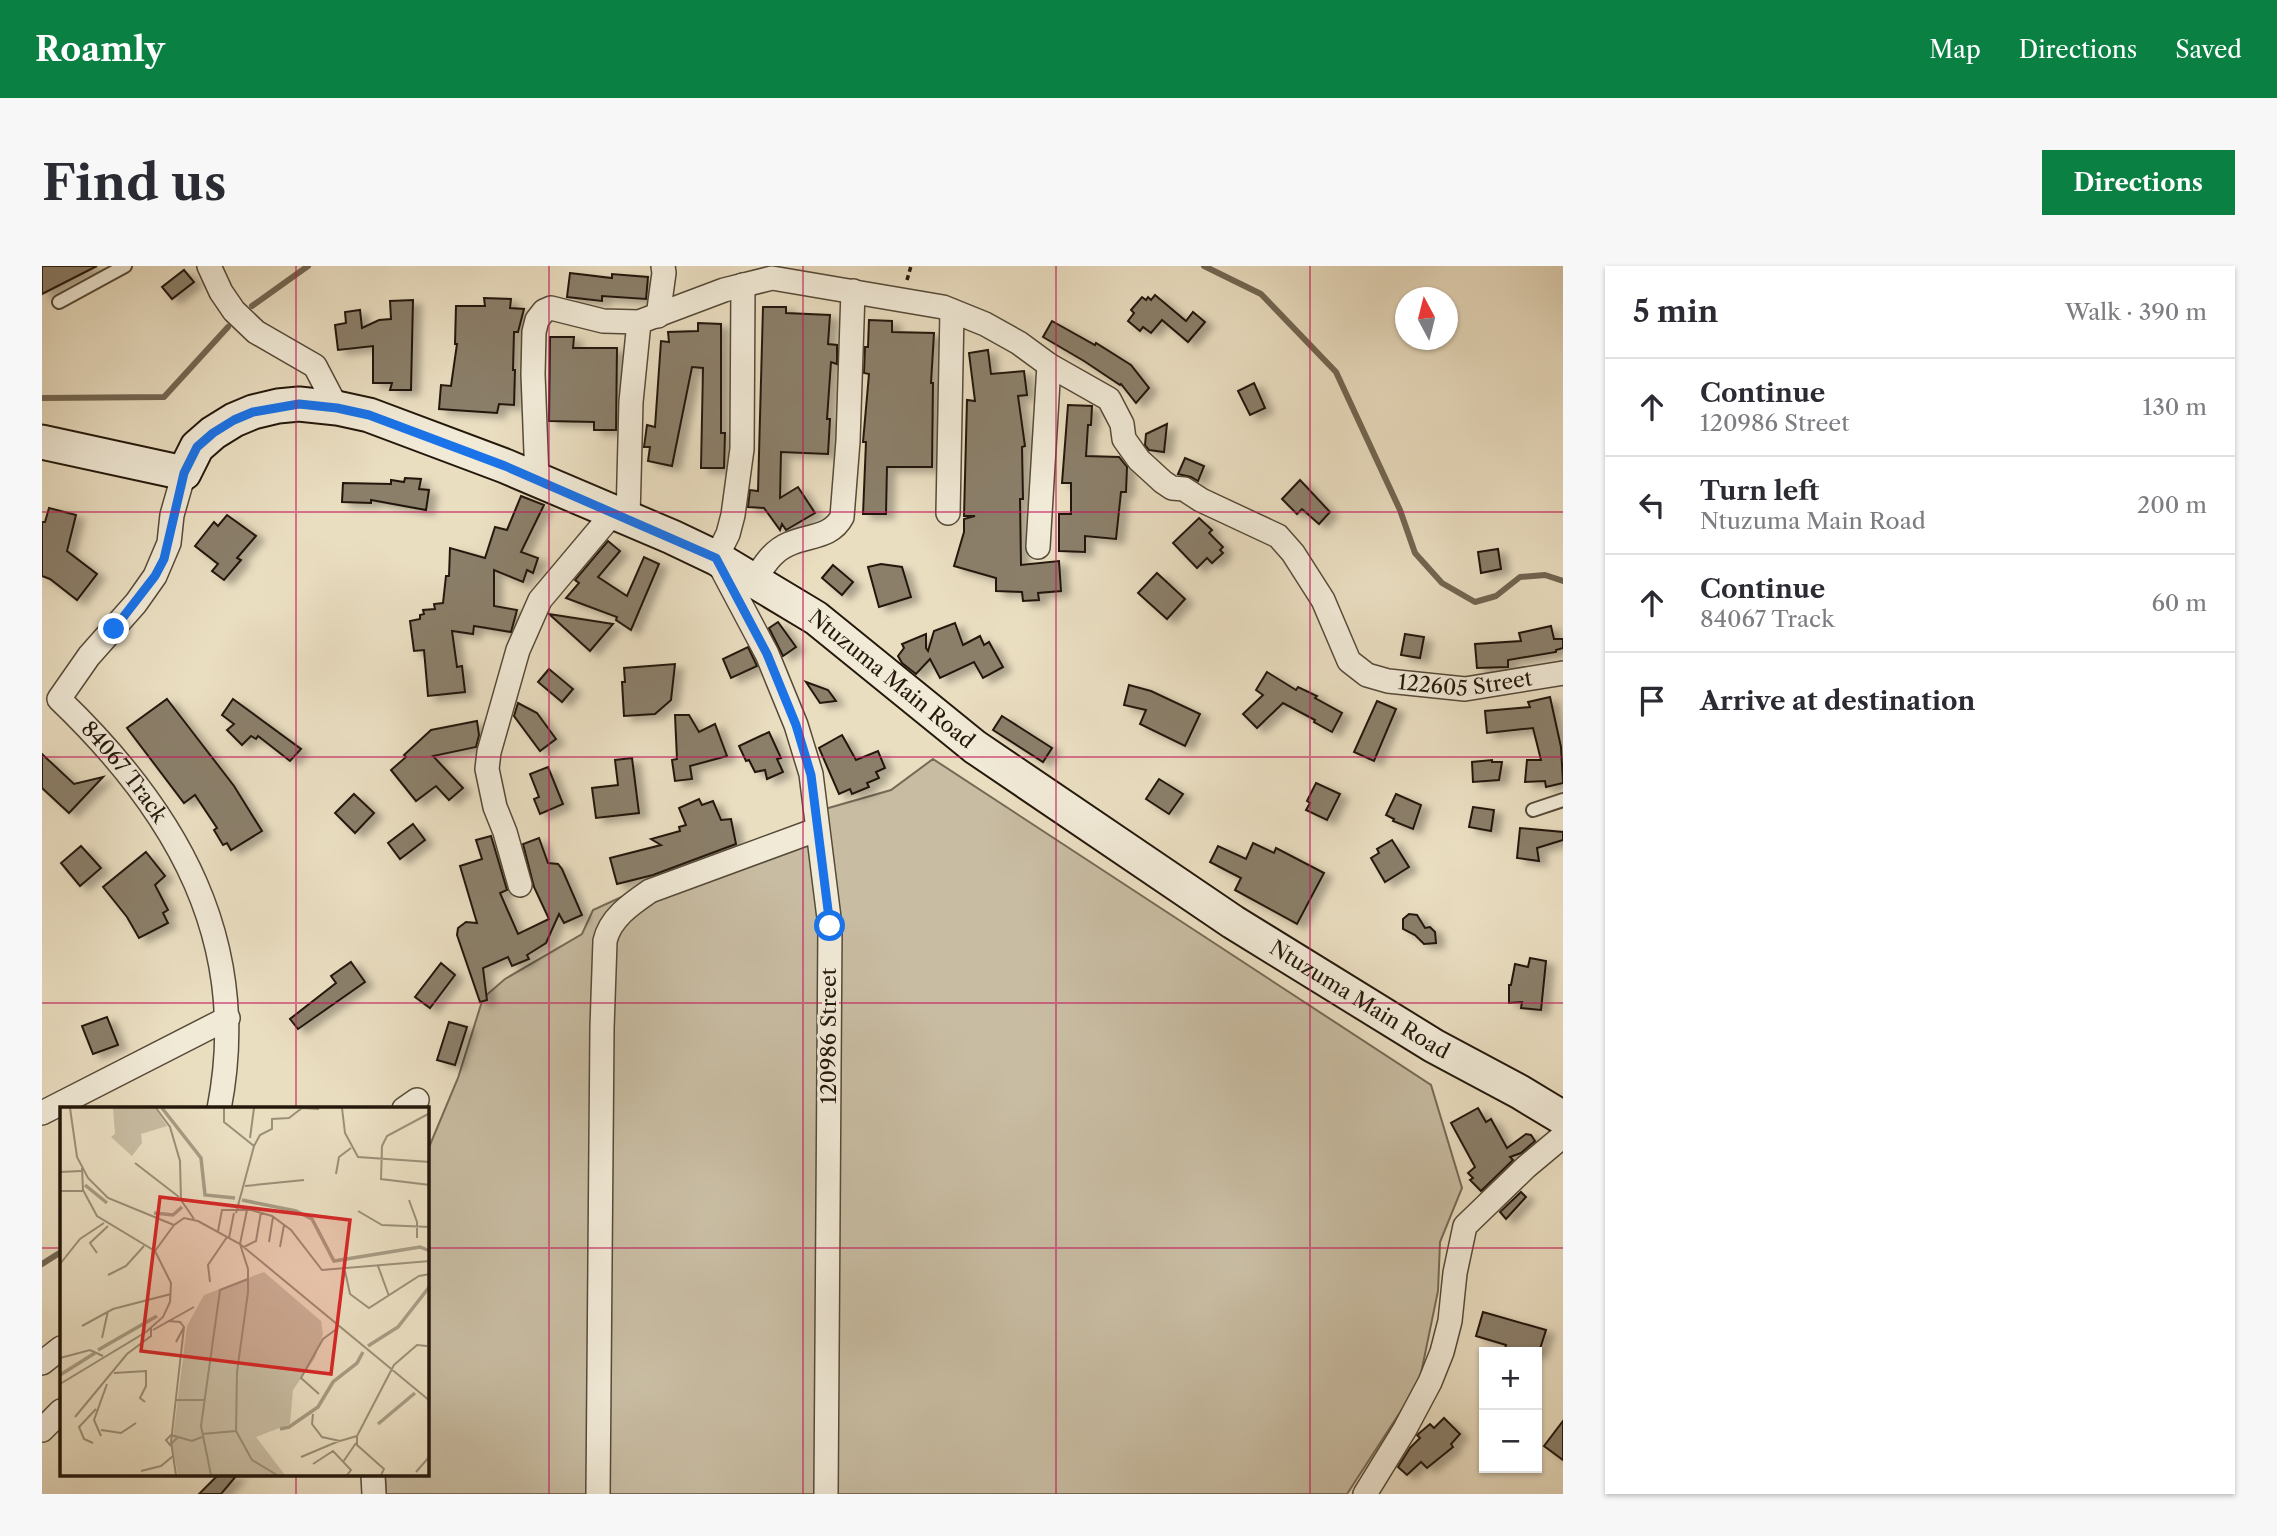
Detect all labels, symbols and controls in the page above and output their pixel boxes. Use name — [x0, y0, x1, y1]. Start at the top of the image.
text: Roamly — [35, 29, 165, 70]
text: Map — [1929, 35, 1981, 64]
text: Directions — [2019, 35, 2137, 64]
text: Saved — [2175, 35, 2242, 64]
button: Directions — [2042, 150, 2235, 215]
text: Find us — [42, 152, 226, 213]
north arrow — [1395, 287, 1458, 350]
text: 5 min — [1633, 293, 1718, 330]
text: Walk · 390 m — [2065, 298, 2207, 326]
text: Continue — [1700, 377, 1825, 409]
icon: ahead — [1633, 388, 1671, 426]
text: 130 m — [2143, 393, 2207, 421]
text: 120986 Street — [1700, 409, 1849, 437]
text: Turn left — [1700, 475, 1819, 507]
icon: left — [1633, 486, 1671, 524]
text: 200 m — [2137, 491, 2207, 519]
text: Ntuzuma Main Road — [1700, 507, 1926, 535]
text: Continue — [1700, 573, 1825, 605]
icon: ahead — [1633, 584, 1671, 622]
text: 60 m — [2151, 589, 2207, 617]
street label: Ntuzuma Main Road — [804, 604, 980, 754]
text: 84067 Track — [1700, 605, 1834, 633]
route end — [98, 613, 129, 644]
street label: 122605 Street — [1397, 665, 1534, 701]
icon: arrive — [1633, 682, 1671, 720]
text: Arrive at destination — [1700, 685, 1975, 717]
street label: 84067 Track — [76, 716, 173, 828]
route start — [814, 910, 845, 941]
street label: Ntuzuma Main Road — [1265, 935, 1454, 1064]
street label: 120986 Street — [816, 967, 841, 1104]
inset map — [60, 1107, 429, 1476]
map controls — [1479, 1347, 1542, 1473]
button: + — [1479, 1347, 1542, 1410]
button: − — [1479, 1410, 1542, 1473]

